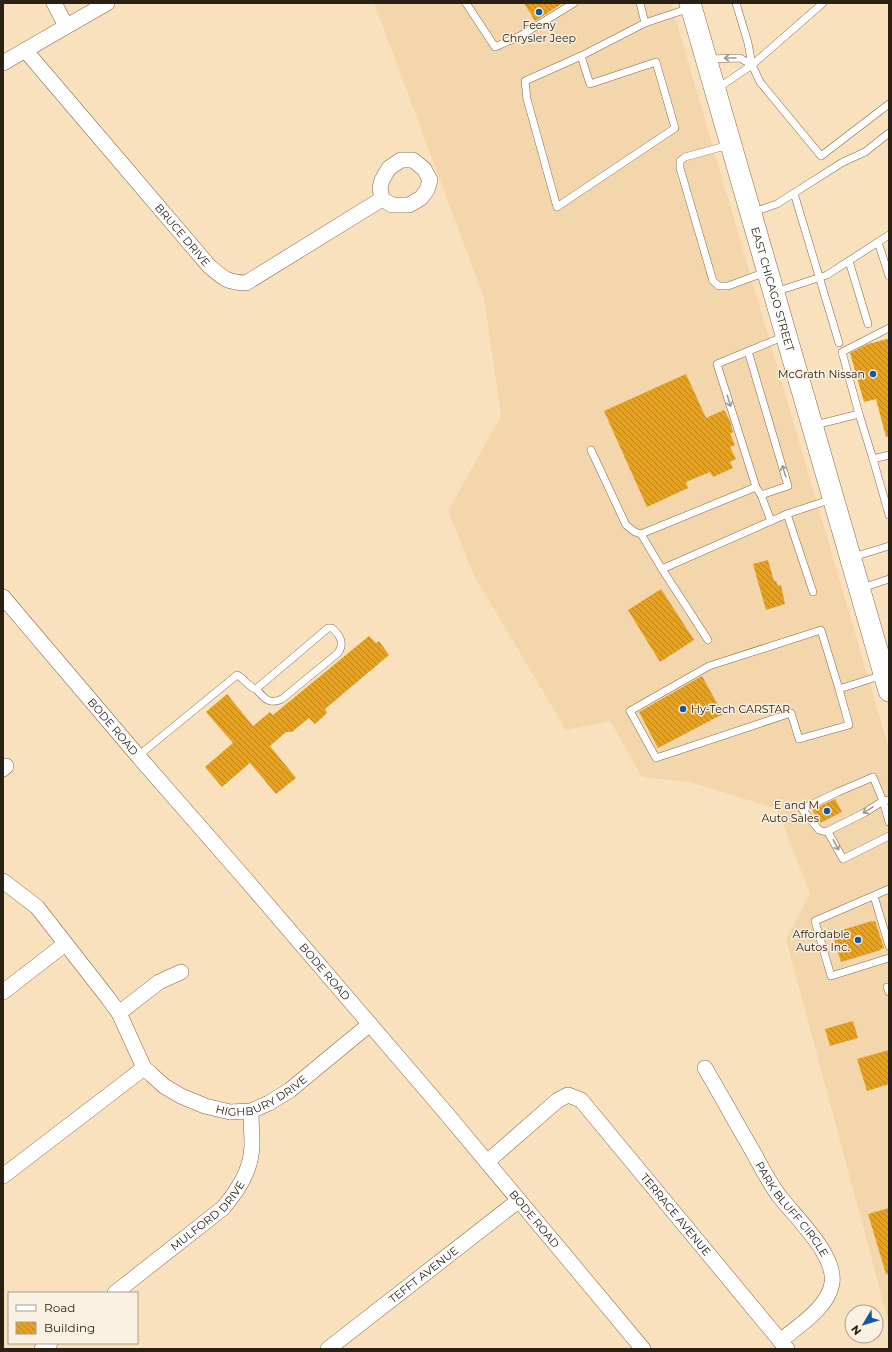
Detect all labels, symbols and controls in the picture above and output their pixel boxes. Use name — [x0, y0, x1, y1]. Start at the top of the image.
marker: Feeny Chrysler Jeep — [534, 7, 544, 17]
place label: Feeny Chrysler Jeep — [502, 18, 576, 45]
one-way arrow — [724, 54, 737, 62]
street label: BRUCE DRIVE — [152, 201, 213, 269]
street label: EAST CHICAGO STREET — [748, 225, 798, 354]
place label: McGrath Nissan — [778, 367, 865, 381]
marker: McGrath Nissan — [868, 369, 878, 379]
one-way arrow — [725, 395, 733, 407]
one-way arrow — [780, 465, 787, 478]
street label: BODE ROAD — [85, 695, 141, 758]
place label: Hy-Tech CARSTAR — [691, 702, 790, 716]
marker: Hy-Tech CARSTAR — [678, 704, 688, 714]
place label: E and M Auto Sales — [762, 798, 820, 825]
marker: E and M Auto Sales — [822, 806, 832, 816]
one-way arrow — [862, 807, 874, 815]
one-way arrow — [832, 839, 840, 851]
place label: Affordable Autos Inc. — [793, 927, 850, 954]
marker: Affordable Autos Inc. — [853, 935, 863, 945]
street label: BODE ROAD — [296, 940, 353, 1003]
street label: HIGHBURY DRIVE — [214, 1072, 310, 1119]
street label: PARK BLUFF CIRCLE — [753, 1159, 832, 1259]
street label: TERRACE AVENUE — [638, 1170, 714, 1259]
street label: MULFORD DRIVE — [168, 1178, 248, 1254]
street label: BODE ROAD — [506, 1187, 562, 1251]
street label: TEFFT AVENUE — [386, 1243, 461, 1306]
legend — [8, 1292, 138, 1344]
text: Road — [44, 1300, 75, 1315]
north arrow — [844, 1304, 884, 1344]
text: Building — [44, 1320, 95, 1335]
text: N — [848, 1322, 864, 1338]

